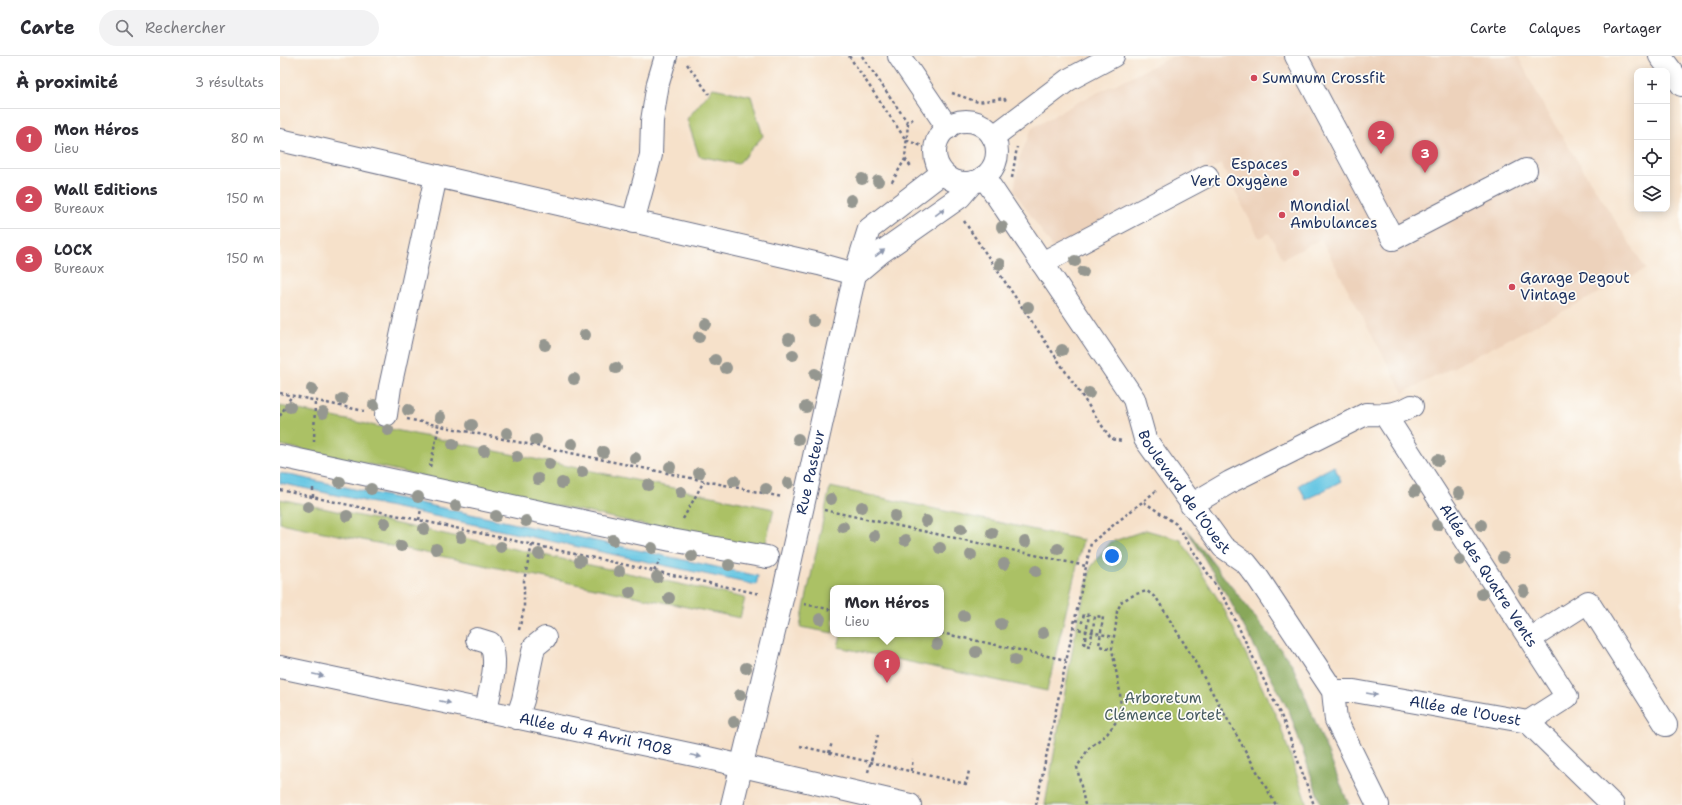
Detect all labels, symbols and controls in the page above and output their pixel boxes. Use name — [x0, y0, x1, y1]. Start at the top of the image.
search box — [99, 10, 379, 46]
text: Carte — [20, 15, 75, 40]
icon: search — [113, 17, 135, 39]
text: Rechercher — [145, 18, 226, 38]
text: Carte — [1470, 19, 1507, 37]
text: Calques — [1529, 19, 1581, 37]
text: Partager — [1603, 19, 1662, 37]
place label: Summum Crossfit — [1262, 68, 1386, 88]
map controls — [1634, 68, 1670, 212]
button: + — [1634, 68, 1670, 104]
text: À proximité — [16, 71, 118, 93]
marker: Summum Crossfit — [1249, 73, 1259, 83]
text: 3 résultats — [195, 74, 264, 91]
button: − — [1634, 104, 1670, 140]
text: Mon Héros — [54, 120, 139, 140]
pin: 2 — [1368, 121, 1394, 154]
text: 1 — [26, 130, 32, 147]
text: 80 m — [230, 130, 264, 147]
text: Lieu — [54, 140, 79, 157]
pin: 3 — [1412, 140, 1438, 173]
button: locate — [1634, 140, 1670, 176]
place label: Espaces Vert Oxygène — [1190, 154, 1288, 191]
marker: Espaces Vert Oxygène — [1291, 168, 1301, 178]
button: layers — [1634, 176, 1670, 212]
text: Wall Editions — [54, 180, 158, 200]
text: 2 — [24, 190, 34, 207]
text: 150 m — [226, 190, 264, 207]
place label: Mondial Ambulances — [1290, 196, 1377, 233]
text: Bureaux — [54, 200, 104, 217]
one-way arrow — [934, 208, 945, 216]
marker: Mondial Ambulances — [1277, 210, 1287, 220]
text: LOCX — [54, 240, 92, 260]
one-way arrow — [875, 249, 886, 257]
text: 3 — [24, 250, 34, 267]
text: 150 m — [226, 250, 264, 267]
text: Bureaux — [54, 260, 104, 277]
place label: Garage Degout Vintage — [1520, 268, 1630, 305]
marker: Garage Degout Vintage — [1507, 282, 1517, 292]
street label: Rue Pasteur — [791, 428, 830, 517]
street label: Boulevard de l'Ouest — [1133, 428, 1234, 559]
street label: Allée des Quatre Vents — [1435, 500, 1542, 651]
your location — [1102, 546, 1122, 566]
popup — [830, 585, 944, 637]
text: Mon Héros — [844, 593, 930, 613]
text: Lieu — [844, 613, 869, 630]
pin: 1 — [874, 650, 900, 683]
one-way arrow — [312, 673, 324, 679]
park label: Arboretum Clémence Lortet — [1104, 688, 1222, 725]
street label: Allée de l'Ouest — [1408, 691, 1523, 731]
one-way arrow — [1366, 692, 1378, 698]
one-way arrow — [439, 700, 451, 706]
street label: Allée du 4 Avril 1908 — [517, 708, 674, 760]
one-way arrow — [690, 753, 702, 759]

